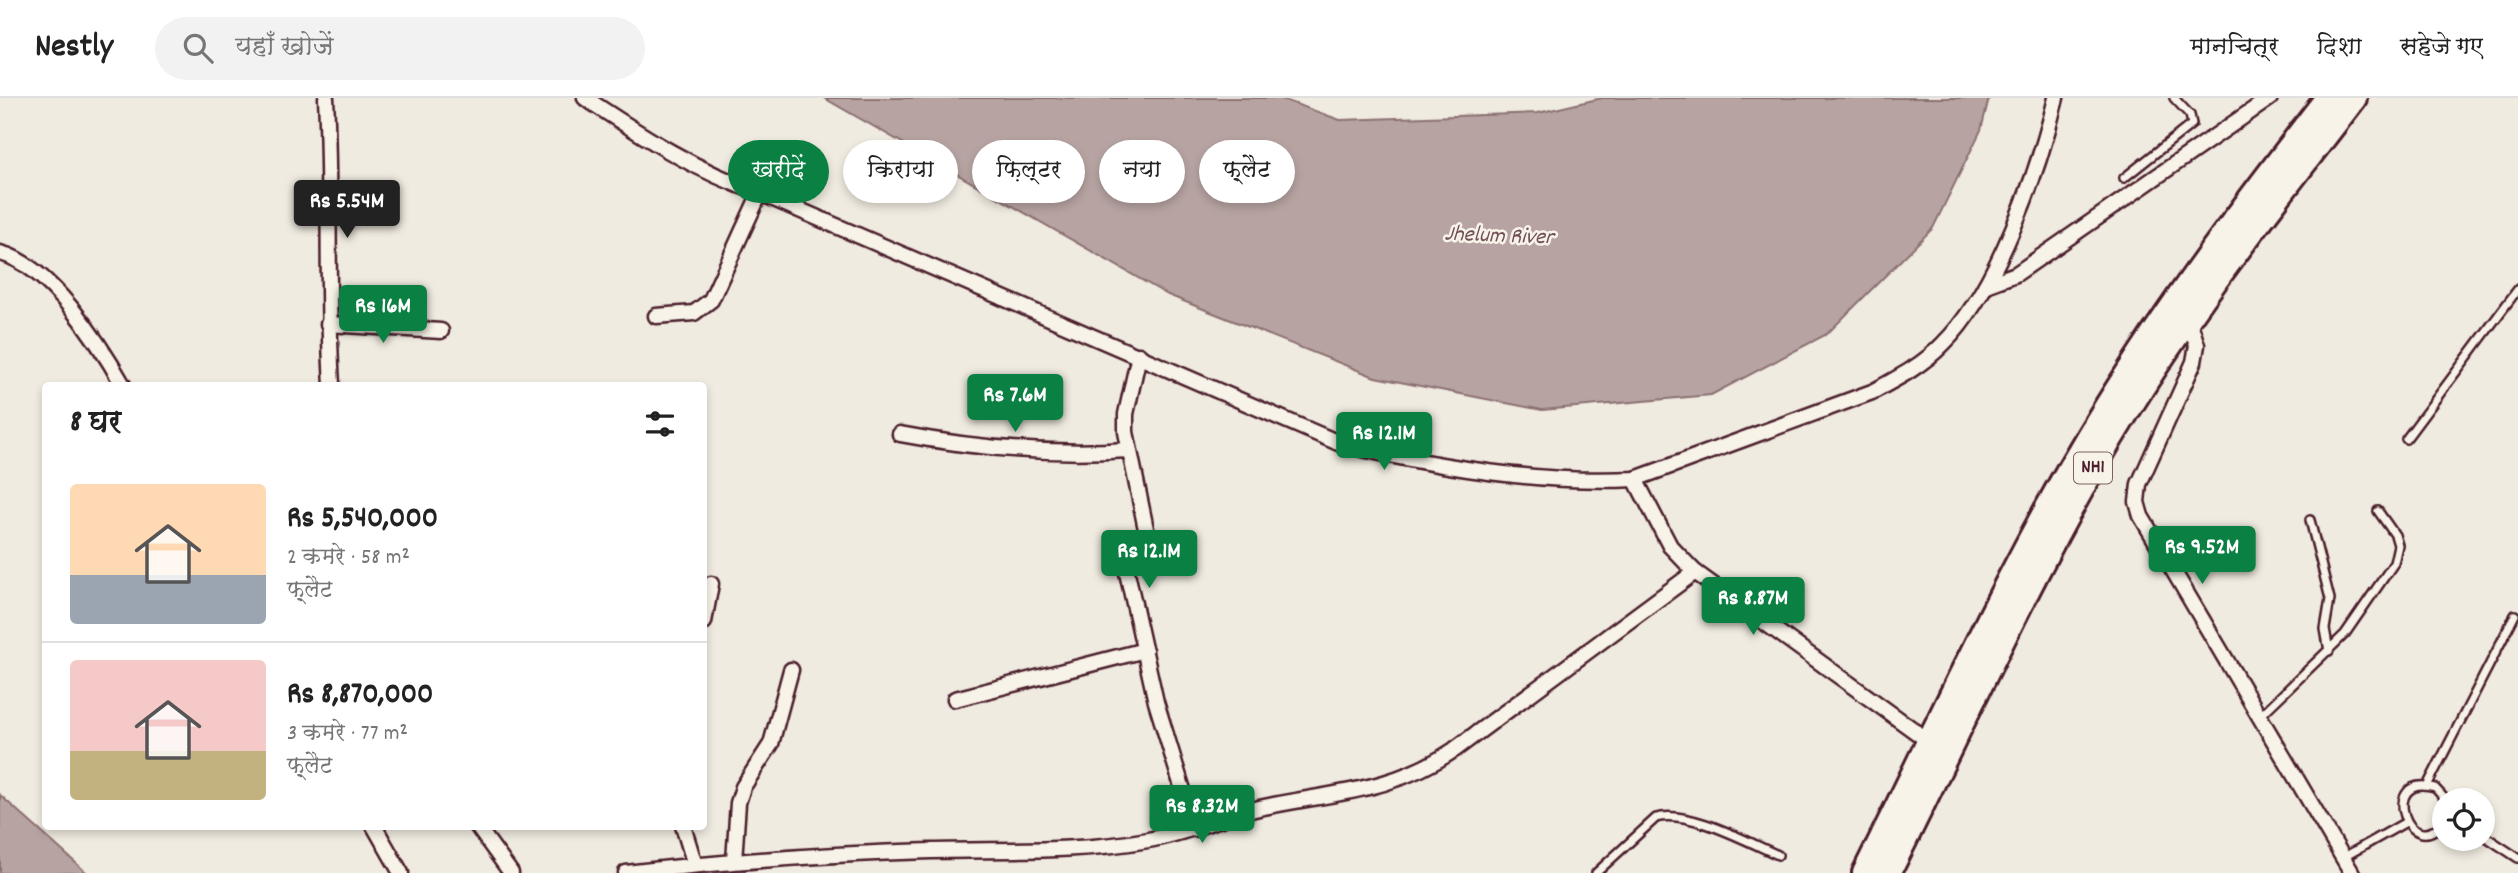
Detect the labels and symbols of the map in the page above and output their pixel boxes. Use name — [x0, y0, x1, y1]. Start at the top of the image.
pin: Rs 5.54M — [275, 180, 419, 240]
water label: Jhelum River — [1444, 219, 1557, 255]
pin: Rs 16M — [326, 286, 440, 345]
pin: Rs 7.6M — [950, 374, 1080, 434]
pin: Rs 12.1M — [1312, 412, 1456, 472]
road number: NH1 — [2074, 452, 2112, 484]
pin: Rs 9.52M — [2130, 526, 2274, 586]
pin: Rs 12.1M — [1077, 531, 1221, 590]
pin: Rs 8.87M — [1681, 578, 1825, 637]
pin: Rs 8.32M — [1130, 786, 1274, 845]

